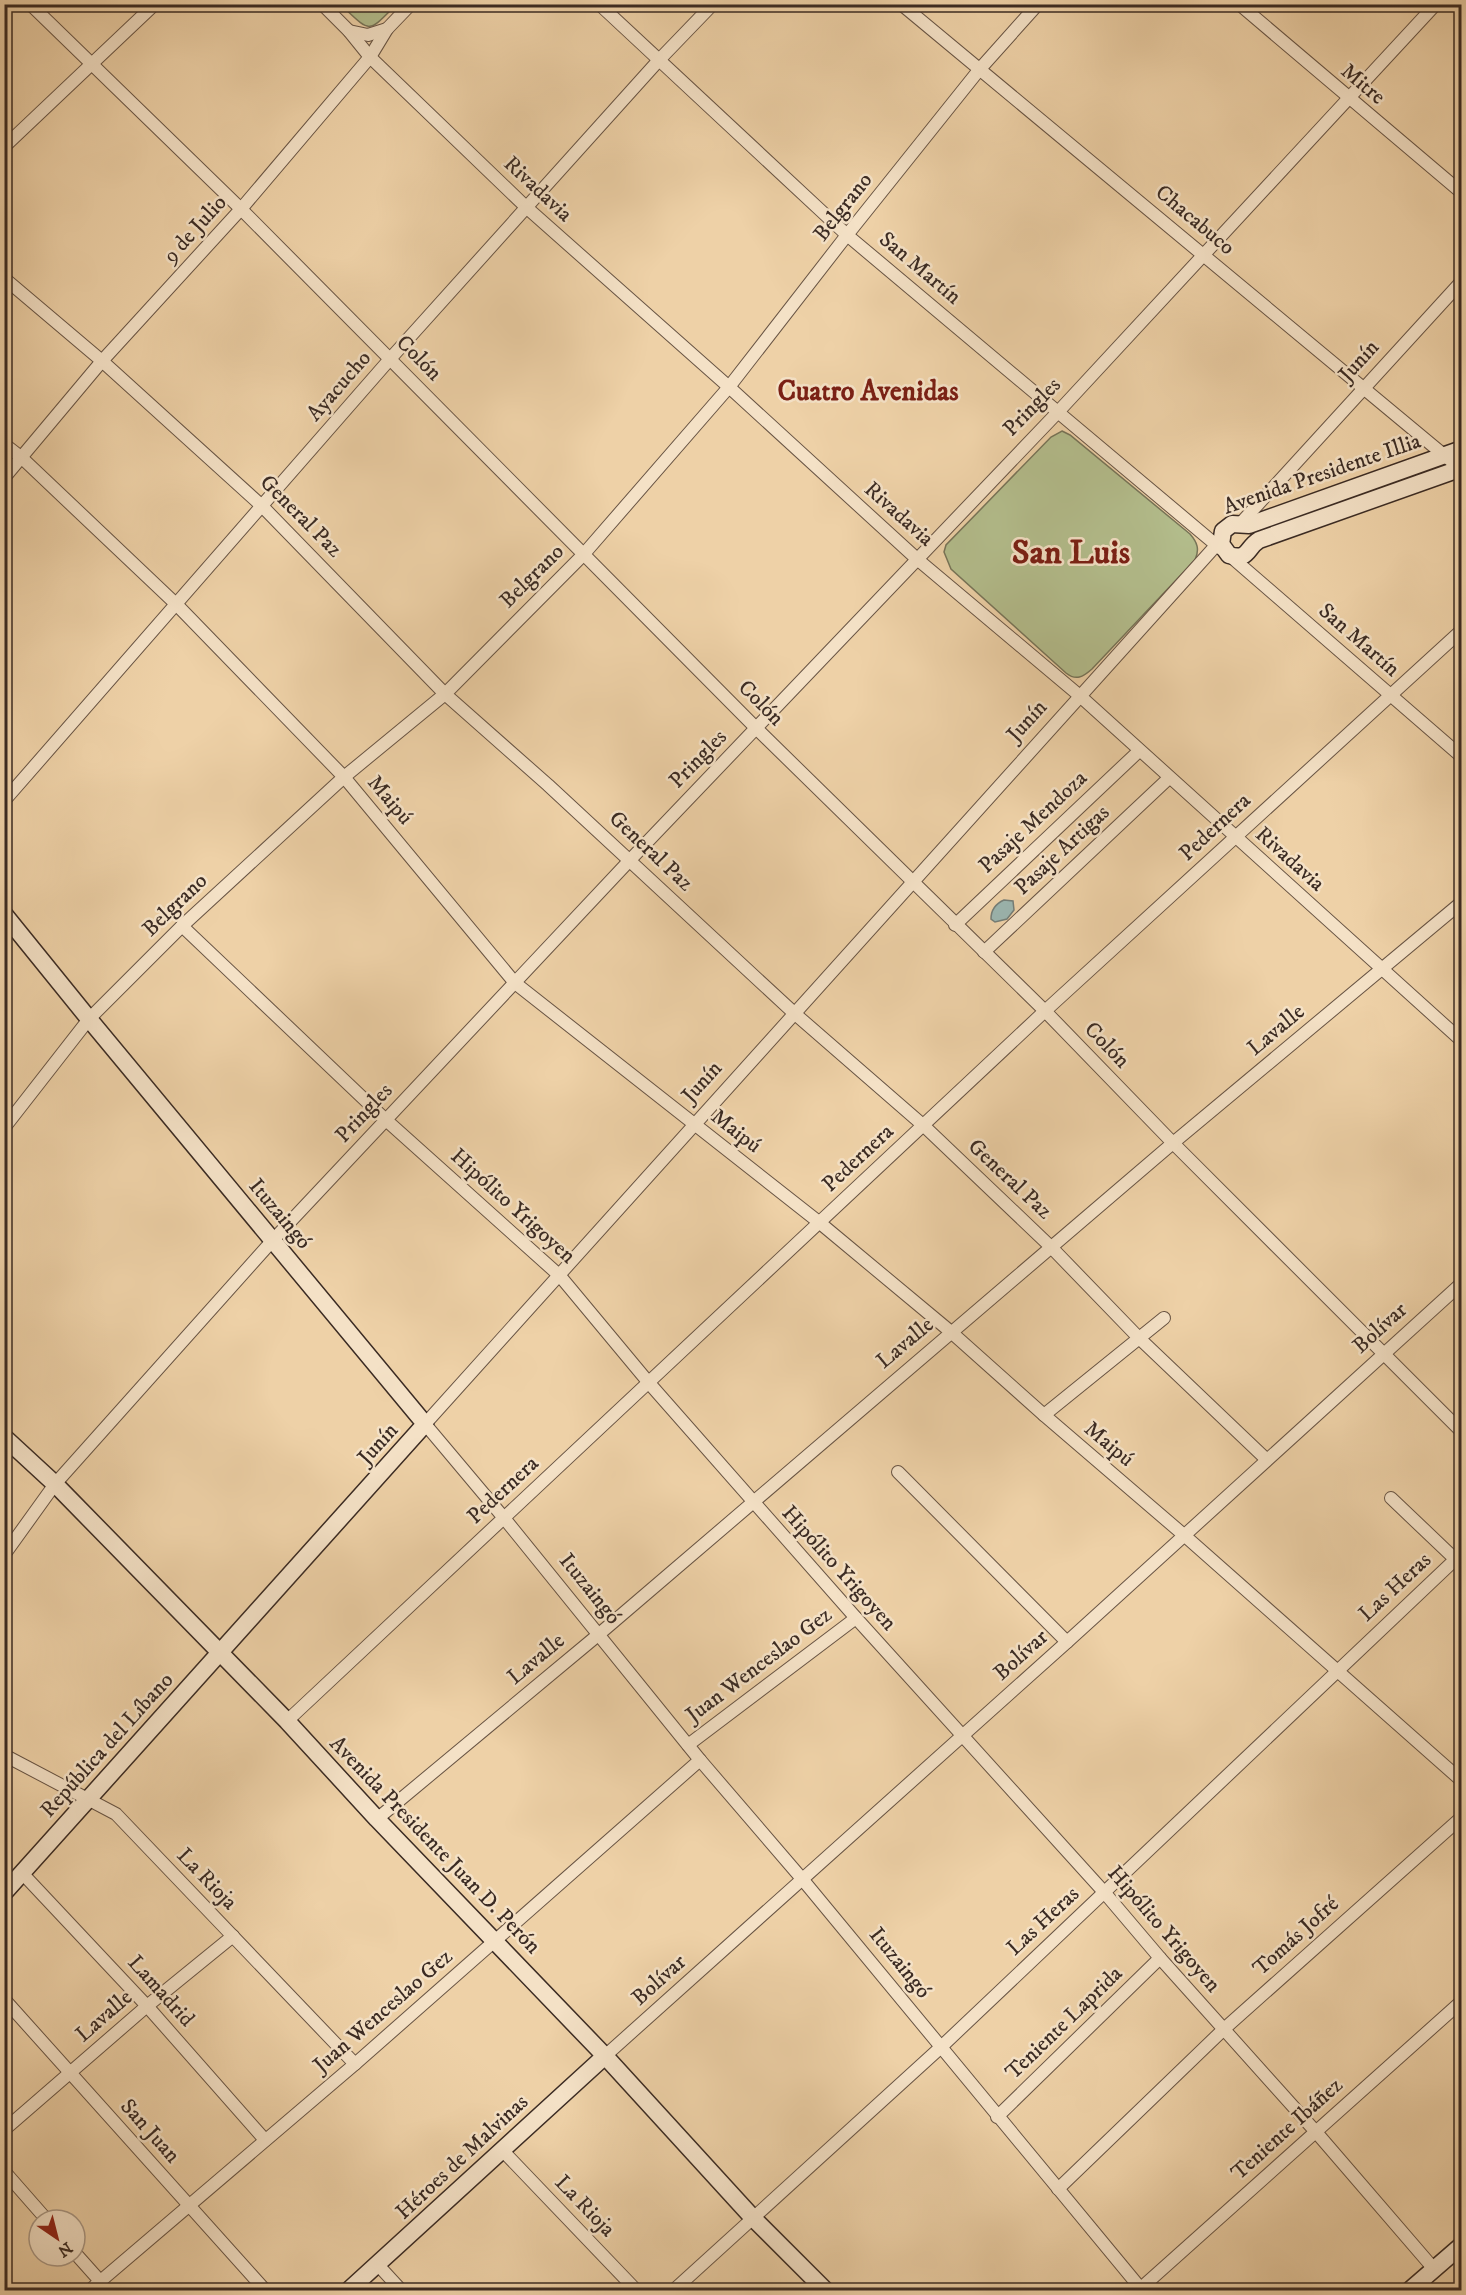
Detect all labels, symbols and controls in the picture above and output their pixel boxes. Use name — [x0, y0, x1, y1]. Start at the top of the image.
street label: Mitre — [1335, 58, 1391, 110]
street label: Rivadavia — [498, 150, 579, 228]
street label: Belgrano — [808, 167, 878, 247]
street label: Chacabuco — [1150, 179, 1240, 261]
street label: 9 de Julio — [157, 189, 233, 269]
street label: San Martín — [873, 226, 967, 310]
street label: Colón — [390, 329, 448, 387]
street label: Junín — [1332, 334, 1385, 389]
street label: Ayacucho — [301, 345, 377, 427]
street label: Pringles — [997, 372, 1067, 442]
district label: Cuatro Avenidas — [777, 374, 959, 409]
street label: Avenida Presidente Illia — [1220, 427, 1425, 521]
street label: General Paz — [254, 469, 348, 563]
street label: Rivadavia — [859, 476, 940, 553]
district label: San Luis — [1012, 532, 1130, 574]
street label: Belgrano — [494, 538, 570, 614]
street label: San Martín — [1313, 597, 1406, 683]
street label: Colón — [732, 674, 790, 732]
street label: Junín — [1000, 694, 1053, 749]
street label: Pringles — [663, 724, 733, 794]
street label: Pasaje Mendoza — [973, 764, 1093, 879]
street label: Maipú — [361, 770, 419, 830]
street label: Pedernera — [1174, 787, 1257, 867]
street label: Pasaje Artigas — [1009, 799, 1115, 901]
street label: General Paz — [603, 805, 699, 897]
street label: Rivadavia — [1250, 821, 1331, 898]
street label: Belgrano — [137, 868, 213, 942]
street label: Lavalle — [1242, 998, 1310, 1062]
street label: Colón — [1079, 1016, 1136, 1074]
street label: Junín — [675, 1055, 728, 1110]
street label: Pringles — [330, 1078, 398, 1148]
street label: Maipú — [705, 1103, 767, 1159]
street label: Pedernera — [817, 1118, 900, 1198]
street label: General Paz — [962, 1133, 1058, 1225]
street label: Hipólito Yrigoyen — [445, 1143, 582, 1270]
street label: Ituzaingó — [243, 1173, 317, 1255]
street label: Bolívar — [1347, 1296, 1413, 1359]
street label: Lavalle — [871, 1311, 939, 1375]
street label: Maipú — [1079, 1415, 1139, 1473]
street label: Junín — [351, 1417, 404, 1472]
street label: Pedernera — [462, 1450, 545, 1530]
street label: Hipólito Yrigoyen — [776, 1500, 903, 1637]
street label: Las Heras — [1353, 1547, 1437, 1627]
street label: Ituzaingó — [553, 1548, 627, 1630]
street label: Juan Wenceslao Gez — [679, 1601, 838, 1730]
street label: Bolívar — [988, 1623, 1054, 1686]
street label: Lavalle — [502, 1627, 570, 1691]
street label: República del Líbano — [35, 1667, 179, 1823]
street label: Avenida Presidente Juan D. Perón — [324, 1730, 547, 1960]
street label: La Rioja — [171, 1842, 243, 1916]
street label: Hipólito Yrigoyen — [1102, 1860, 1227, 1998]
street label: Las Heras — [1001, 1881, 1085, 1961]
street label: Tomás Jofré — [1247, 1890, 1345, 1982]
street label: Ituzaingó — [863, 1922, 937, 2004]
street label: Juan Wenceslao Gez — [306, 1943, 458, 2080]
street label: Bolívar — [626, 1948, 692, 2011]
street label: Lamadrid — [122, 1950, 200, 2032]
street label: Teniente Laprida — [1000, 1960, 1129, 2086]
street label: Lavalle — [70, 1984, 138, 2048]
street label: Teniente Ibáñez — [1226, 2072, 1349, 2186]
street label: Héroes de Malvinas — [390, 2089, 534, 2225]
street label: San Juan — [114, 2093, 186, 2169]
street label: La Rioja — [549, 2169, 621, 2243]
north arrow — [27, 2208, 87, 2268]
text: N — [54, 2238, 76, 2261]

